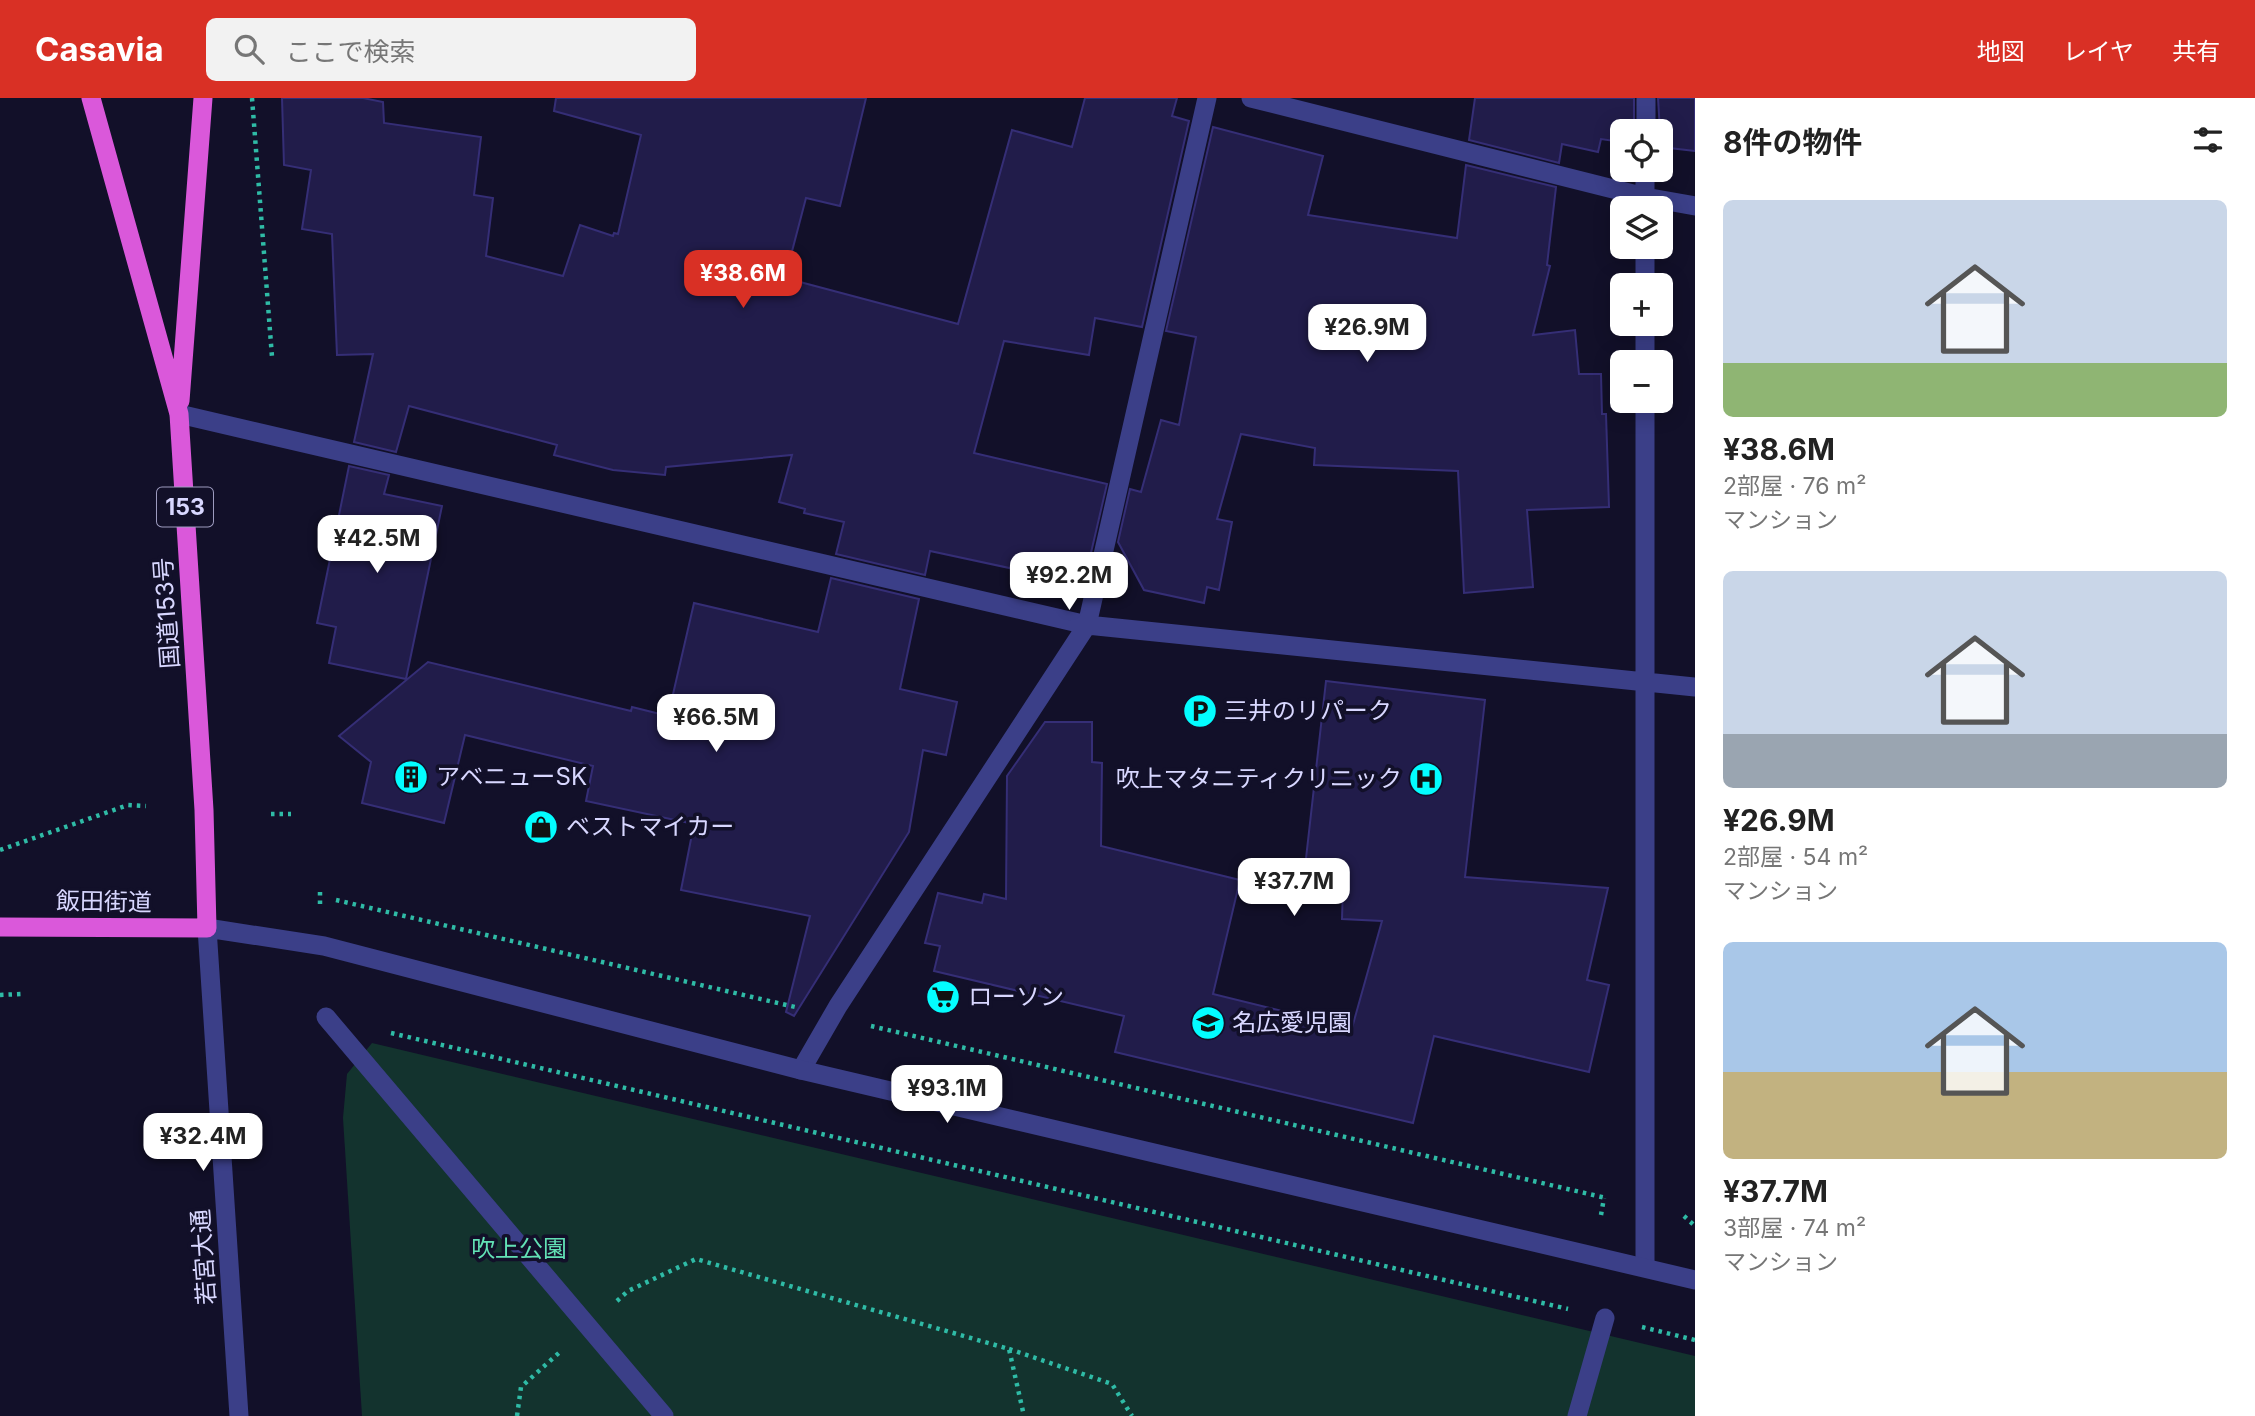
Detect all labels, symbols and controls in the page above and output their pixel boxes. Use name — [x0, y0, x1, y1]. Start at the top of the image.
search box — [206, 18, 696, 81]
text: Casavia — [35, 29, 164, 69]
icon: search — [230, 30, 268, 68]
text: ここで検索 — [286, 36, 416, 67]
text: 地図 — [1977, 37, 2025, 66]
text: レイヤ — [2063, 37, 2134, 66]
text: 共有 — [2172, 37, 2220, 66]
map controls — [1610, 119, 1673, 413]
button: locate — [1610, 119, 1673, 182]
icon: filters — [2189, 121, 2227, 159]
text: 8件の物件 — [1723, 124, 1863, 160]
button: layers — [1610, 196, 1673, 259]
icon: home — [1912, 246, 2038, 372]
pin: ¥38.6M — [686, 250, 800, 310]
text: ¥38.6M — [700, 259, 786, 287]
button: + — [1610, 273, 1673, 336]
pin: ¥26.9M — [1310, 304, 1424, 364]
text: ¥26.9M — [1324, 313, 1410, 341]
button: − — [1610, 350, 1673, 413]
text: ¥38.6M — [1723, 431, 1835, 467]
text: 2部屋 · 76 m² — [1723, 472, 1866, 500]
road number: 153 — [157, 488, 213, 526]
text: マンション — [1723, 506, 1838, 534]
pin: ¥42.5M — [320, 516, 434, 575]
text: ¥42.5M — [334, 524, 420, 552]
pin: ¥92.2M — [1012, 552, 1126, 612]
street label: 国道153号 — [148, 557, 185, 670]
text: ¥92.2M — [1026, 561, 1112, 589]
icon: home — [1912, 617, 2038, 743]
parking icon: 三井のリパーク — [1181, 692, 1219, 730]
pin: ¥66.5M — [659, 694, 773, 754]
place label: 三井のリパーク — [1224, 696, 1392, 725]
text: ¥66.5M — [673, 703, 759, 731]
building icon: アベニューSK — [392, 758, 430, 796]
hospital icon: 吹上マタニティクリニック — [1407, 760, 1445, 798]
place label: アベニューSK — [436, 762, 587, 791]
place label: 吹上マタニティクリニック — [1115, 764, 1402, 793]
text: ¥26.9M — [1723, 802, 1835, 838]
shop icon: ベストマイカー — [522, 808, 560, 846]
place label: ベストマイカー — [566, 812, 734, 841]
text: 2部屋 · 54 m² — [1723, 843, 1868, 871]
pin: ¥37.7M — [1237, 858, 1351, 918]
text: ¥37.7M — [1254, 867, 1334, 895]
text: マンション — [1723, 877, 1838, 905]
street label: 飯田街道 — [56, 886, 152, 917]
supermarket icon: ローソン — [924, 978, 962, 1016]
place label: ローソン — [968, 982, 1064, 1011]
icon: home — [1912, 988, 2038, 1114]
school or university icon: 名広愛児園 — [1189, 1004, 1227, 1042]
place label: 名広愛児園 — [1232, 1008, 1352, 1037]
pin: ¥93.1M — [890, 1066, 1004, 1125]
text: ¥93.1M — [907, 1074, 987, 1102]
pin: ¥32.4M — [146, 1114, 260, 1173]
text: ¥32.4M — [159, 1122, 247, 1150]
text: ¥37.7M — [1723, 1173, 1828, 1209]
street label: 若宮大通 — [186, 1208, 221, 1306]
text: 3部屋 · 74 m² — [1723, 1214, 1866, 1242]
park label: 吹上公園 — [471, 1234, 567, 1263]
text: マンション — [1723, 1248, 1838, 1276]

